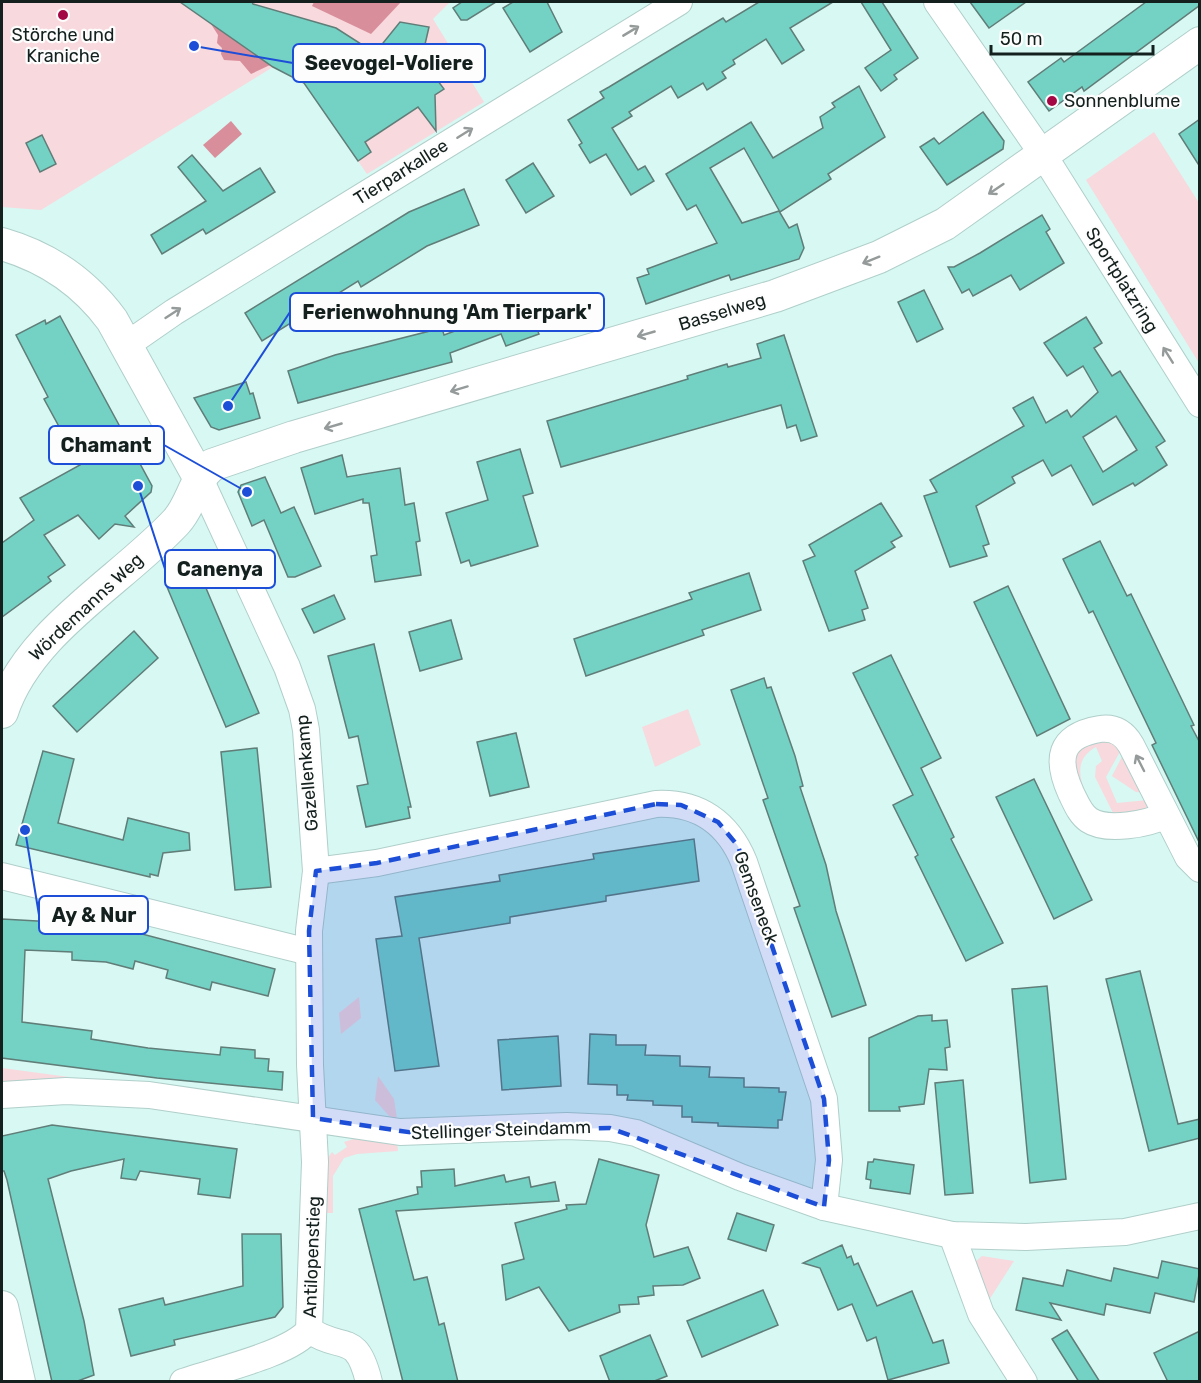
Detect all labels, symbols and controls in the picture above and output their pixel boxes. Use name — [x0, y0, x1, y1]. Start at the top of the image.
marker: Störche und Kraniche — [56, 8, 70, 22]
scale bar — [991, 18, 1153, 56]
place label: Störche und Kraniche — [11, 24, 115, 67]
one-way arrow — [622, 25, 639, 37]
text: 50 m — [1000, 28, 1043, 50]
callout: Seevogel-Voliere — [293, 44, 485, 82]
text: Seevogel-Voliere — [305, 51, 473, 75]
place label: Sonnenblume — [1064, 90, 1180, 112]
marker: Sonnenblume — [1045, 94, 1059, 108]
one-way arrow — [456, 127, 473, 139]
street label: Tierparkallee — [350, 134, 452, 210]
one-way arrow — [988, 183, 1005, 195]
street label: Sportplatzring — [1081, 223, 1163, 337]
one-way arrow — [862, 256, 881, 267]
street label: Basselweg — [676, 288, 768, 336]
callout: Ferienwohnung 'Am Tierpark' — [290, 293, 604, 331]
text: Ferienwohnung 'Am Tierpark' — [302, 300, 592, 324]
one-way arrow — [165, 306, 182, 319]
one-way arrow — [637, 329, 656, 340]
one-way arrow — [1162, 347, 1174, 364]
one-way arrow — [450, 384, 469, 395]
one-way arrow — [324, 421, 343, 432]
callout: Chamant — [49, 426, 164, 464]
text: Chamant — [60, 433, 152, 457]
street label: Wördemanns Weg — [24, 549, 148, 665]
callout: Canenya — [165, 550, 275, 588]
text: Canenya — [177, 557, 263, 581]
street label: Gazellenkamp — [291, 714, 323, 832]
one-way arrow — [1134, 754, 1145, 772]
street label: Gemseneck — [729, 848, 783, 948]
callout: Ay & Nur — [39, 896, 148, 934]
text: Ay & Nur — [52, 903, 136, 927]
street label: Stellinger Steindamm — [411, 1116, 591, 1144]
street label: Antilopenstieg — [299, 1196, 325, 1318]

